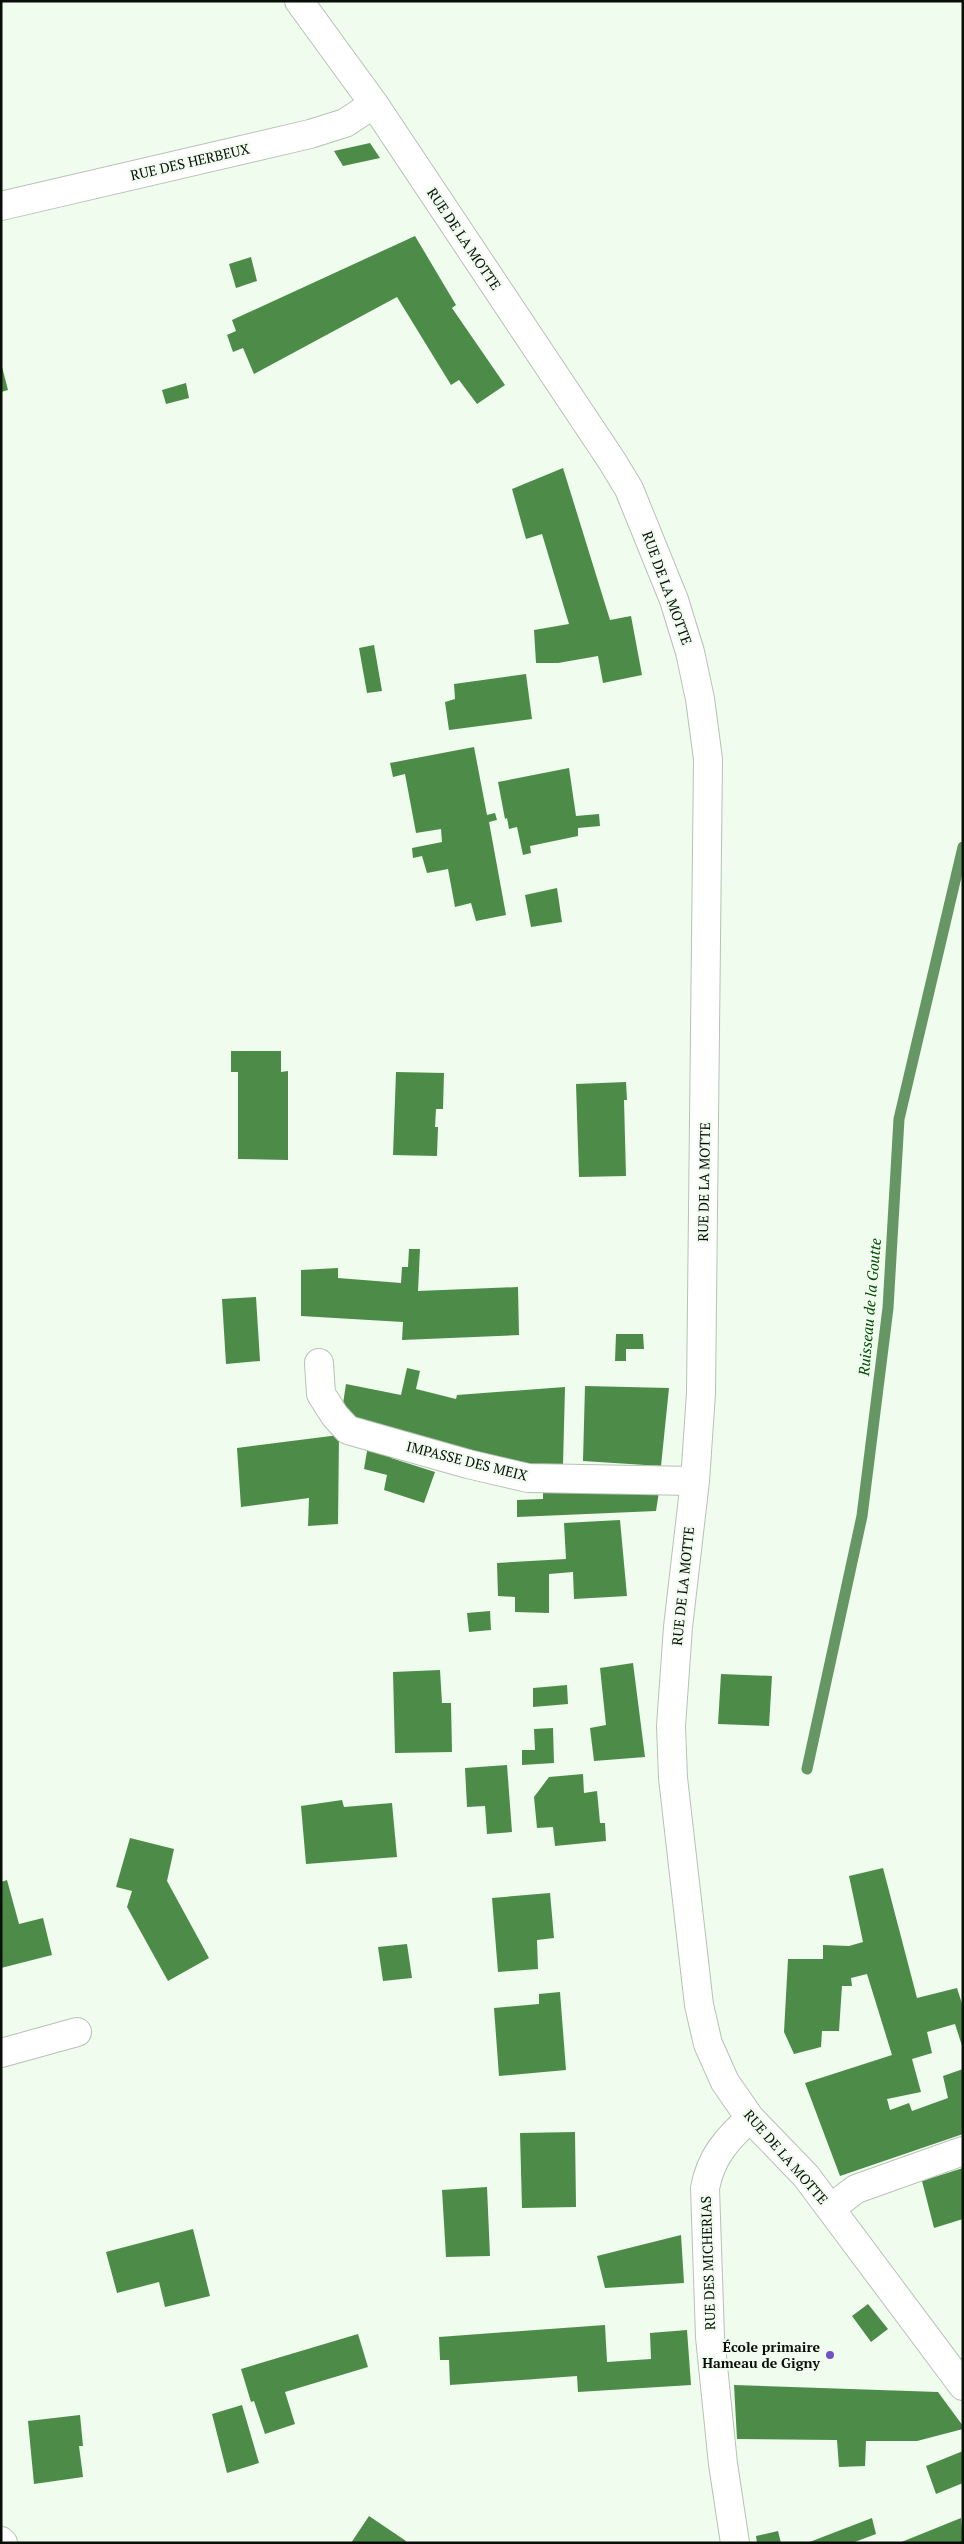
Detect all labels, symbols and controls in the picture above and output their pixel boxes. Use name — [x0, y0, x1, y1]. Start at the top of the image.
street label: RUE DES HERBEUX — [128, 138, 252, 184]
street label: RUE DE LA MOTTE — [423, 184, 506, 294]
street label: RUE DE LA MOTTE — [638, 528, 697, 647]
street label: RUE DE LA MOTTE — [693, 1122, 714, 1242]
water label: Ruisseau de la Goutte — [853, 1237, 885, 1378]
street label: IMPASSE DES MEIX — [405, 1436, 530, 1485]
street label: RUE DE LA MOTTE — [667, 1526, 698, 1646]
street label: RUE DE LA MOTTE — [740, 2105, 833, 2208]
street label: RUE DES MICHERIAS — [696, 2196, 719, 2330]
place label: École primaire Hameau de Gigny — [702, 2337, 821, 2372]
marker: École primaire Hameau de Gigny — [824, 2349, 836, 2361]

